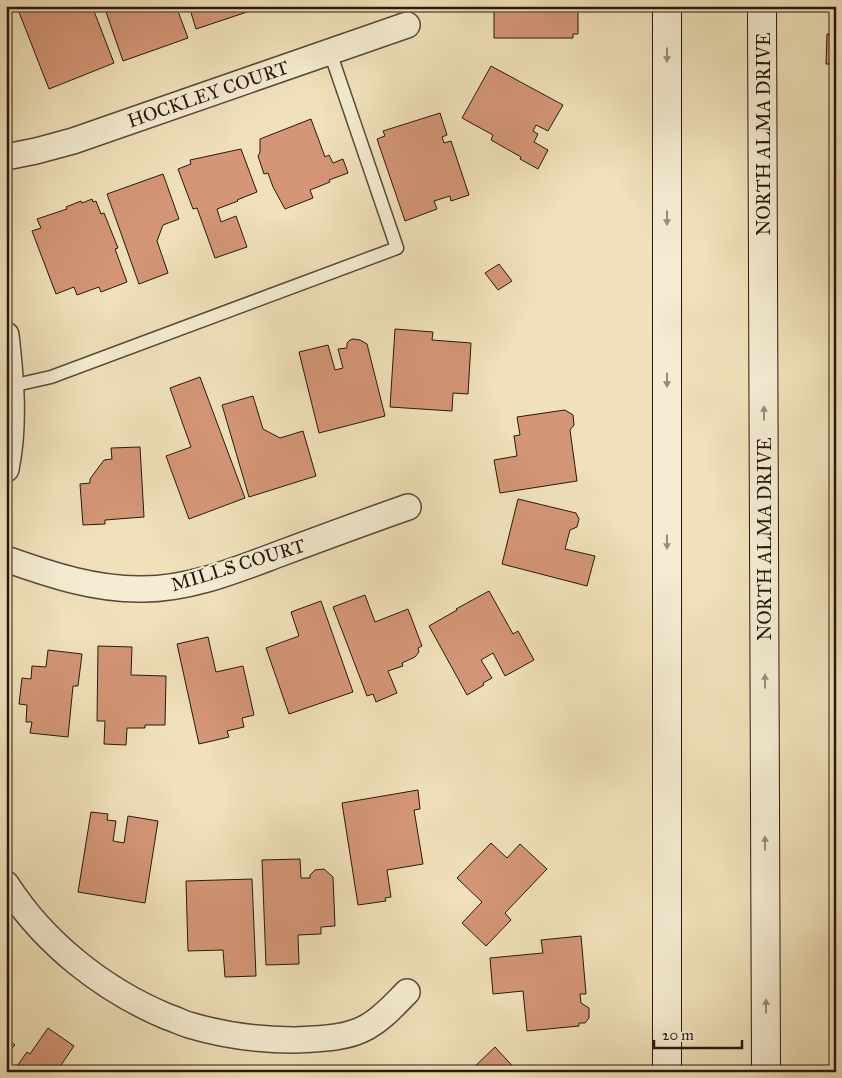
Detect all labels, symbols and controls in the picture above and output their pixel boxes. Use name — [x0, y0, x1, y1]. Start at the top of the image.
street label: NORTH ALMA DRIVE — [752, 32, 775, 236]
one-way arrow — [663, 47, 671, 63]
street label: HOCKLEY COURT — [124, 56, 292, 132]
one-way arrow — [663, 210, 671, 226]
one-way arrow — [663, 372, 671, 388]
one-way arrow — [760, 405, 768, 421]
street label: NORTH ALMA DRIVE — [753, 437, 776, 641]
street label: MILLS COURT — [168, 534, 308, 596]
one-way arrow — [663, 535, 671, 551]
one-way arrow — [761, 672, 769, 688]
one-way arrow — [761, 835, 769, 851]
one-way arrow — [762, 997, 770, 1013]
scale bar — [654, 1018, 742, 1050]
text: 20 m — [662, 1026, 694, 1044]

